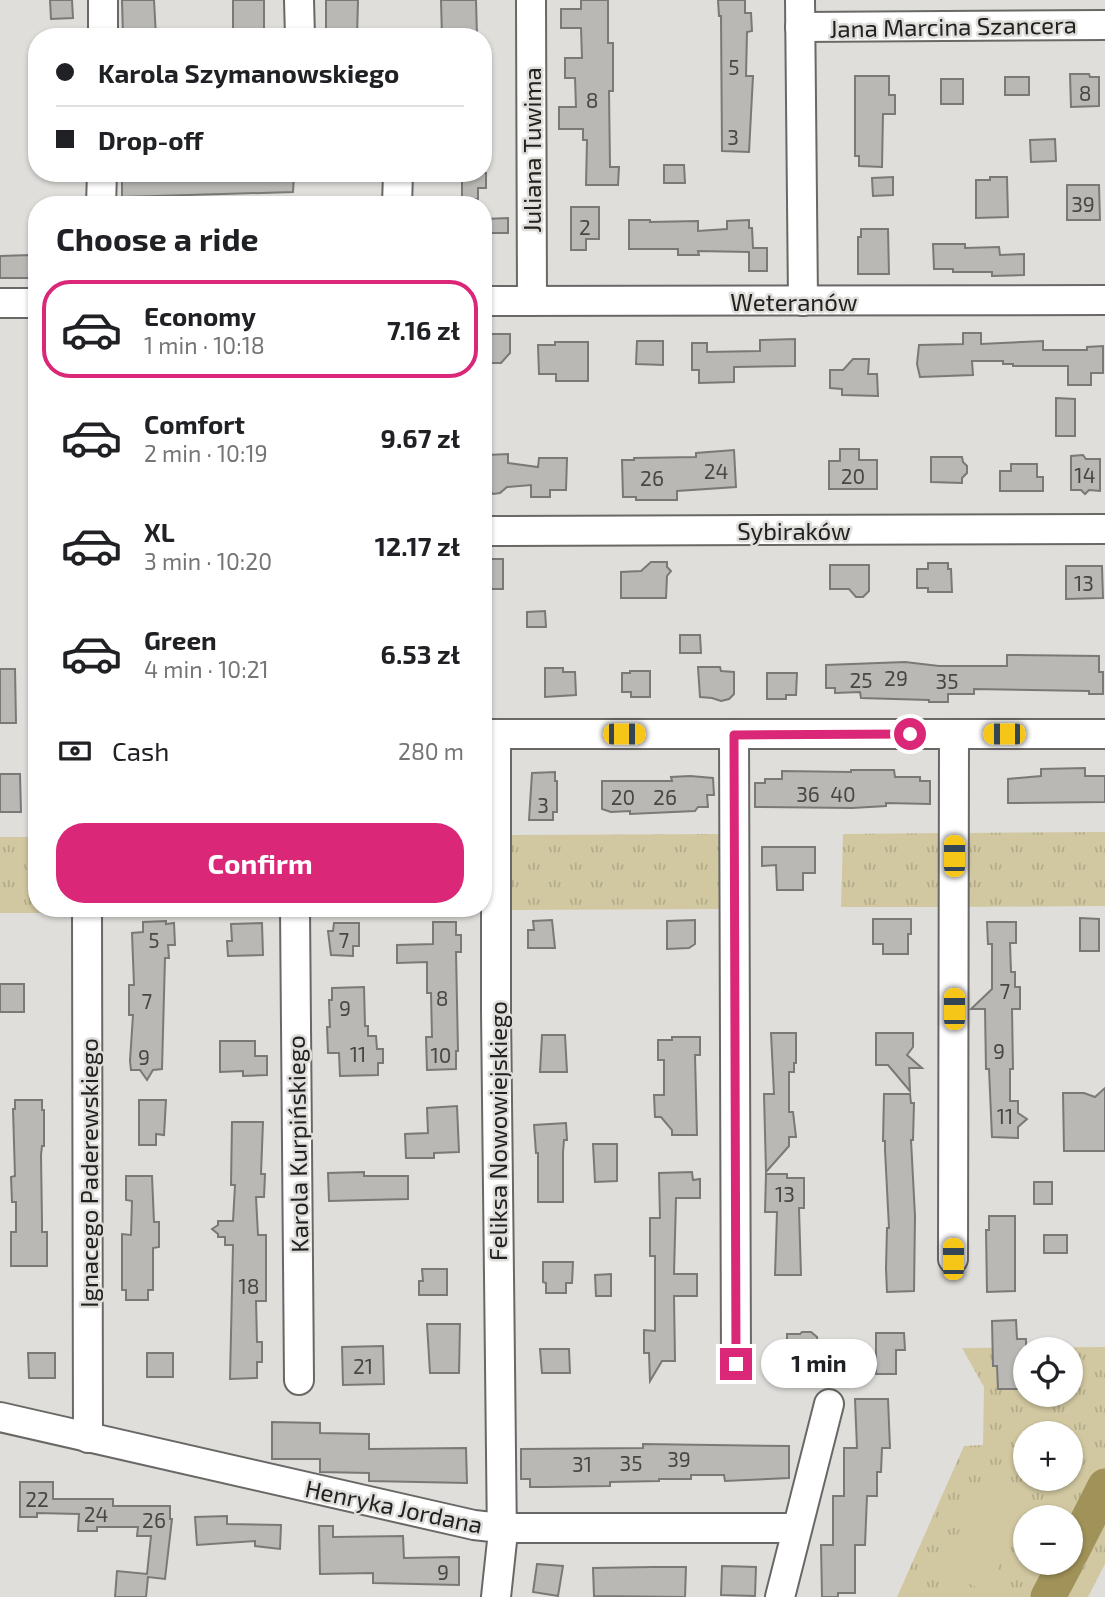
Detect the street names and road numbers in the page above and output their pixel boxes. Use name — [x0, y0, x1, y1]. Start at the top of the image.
street label: Jana Marcina Szancera — [829, 9, 1077, 43]
street label: Juliana Tuwima — [517, 67, 546, 233]
street label: Weteranów — [730, 287, 858, 316]
street label: Sybiraków — [737, 516, 851, 545]
street label: Feliksa Nowowiejskiego — [483, 1001, 512, 1261]
street label: Karola Kurpińskiego — [281, 1035, 313, 1253]
street label: Ignacego Paderewskiego — [74, 1038, 103, 1308]
street label: Henryka Jordana — [303, 1473, 485, 1539]

